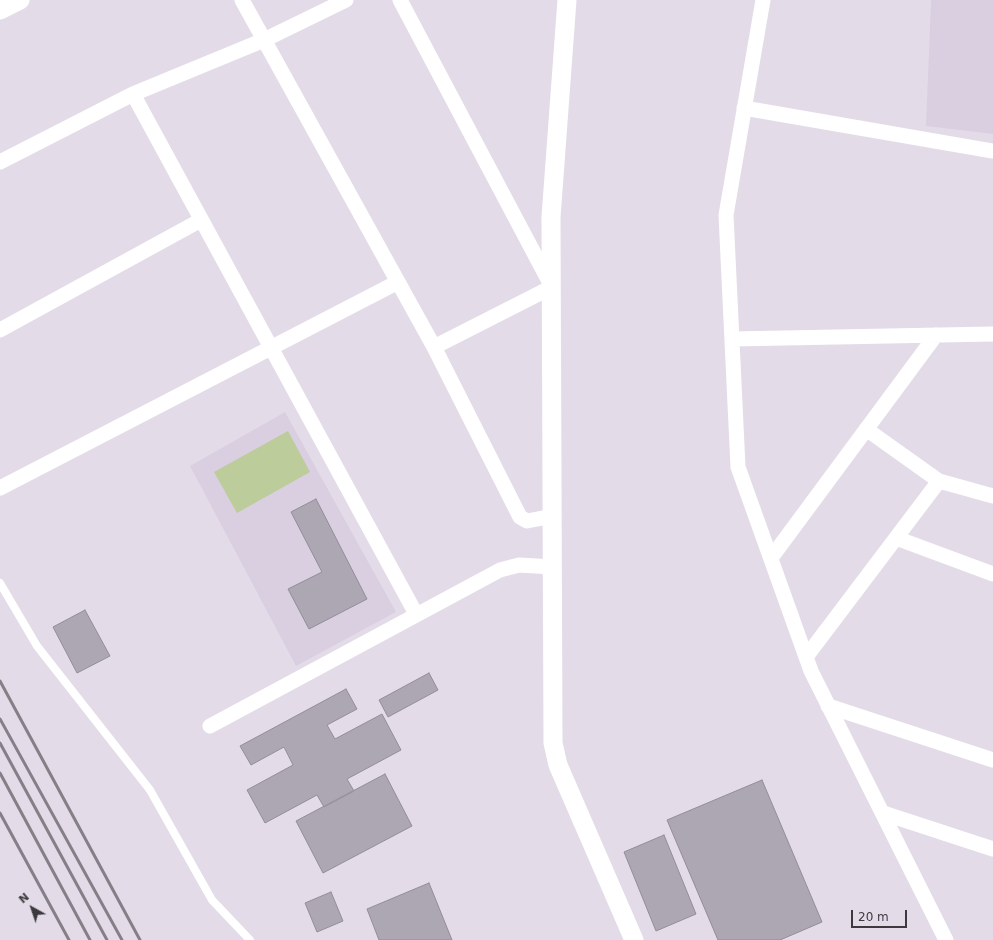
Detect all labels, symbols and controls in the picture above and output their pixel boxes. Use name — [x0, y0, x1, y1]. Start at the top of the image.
north arrow — [12, 888, 52, 928]
text: N — [16, 890, 32, 906]
scale bar — [853, 902, 909, 928]
text: 20 m — [858, 910, 889, 924]

